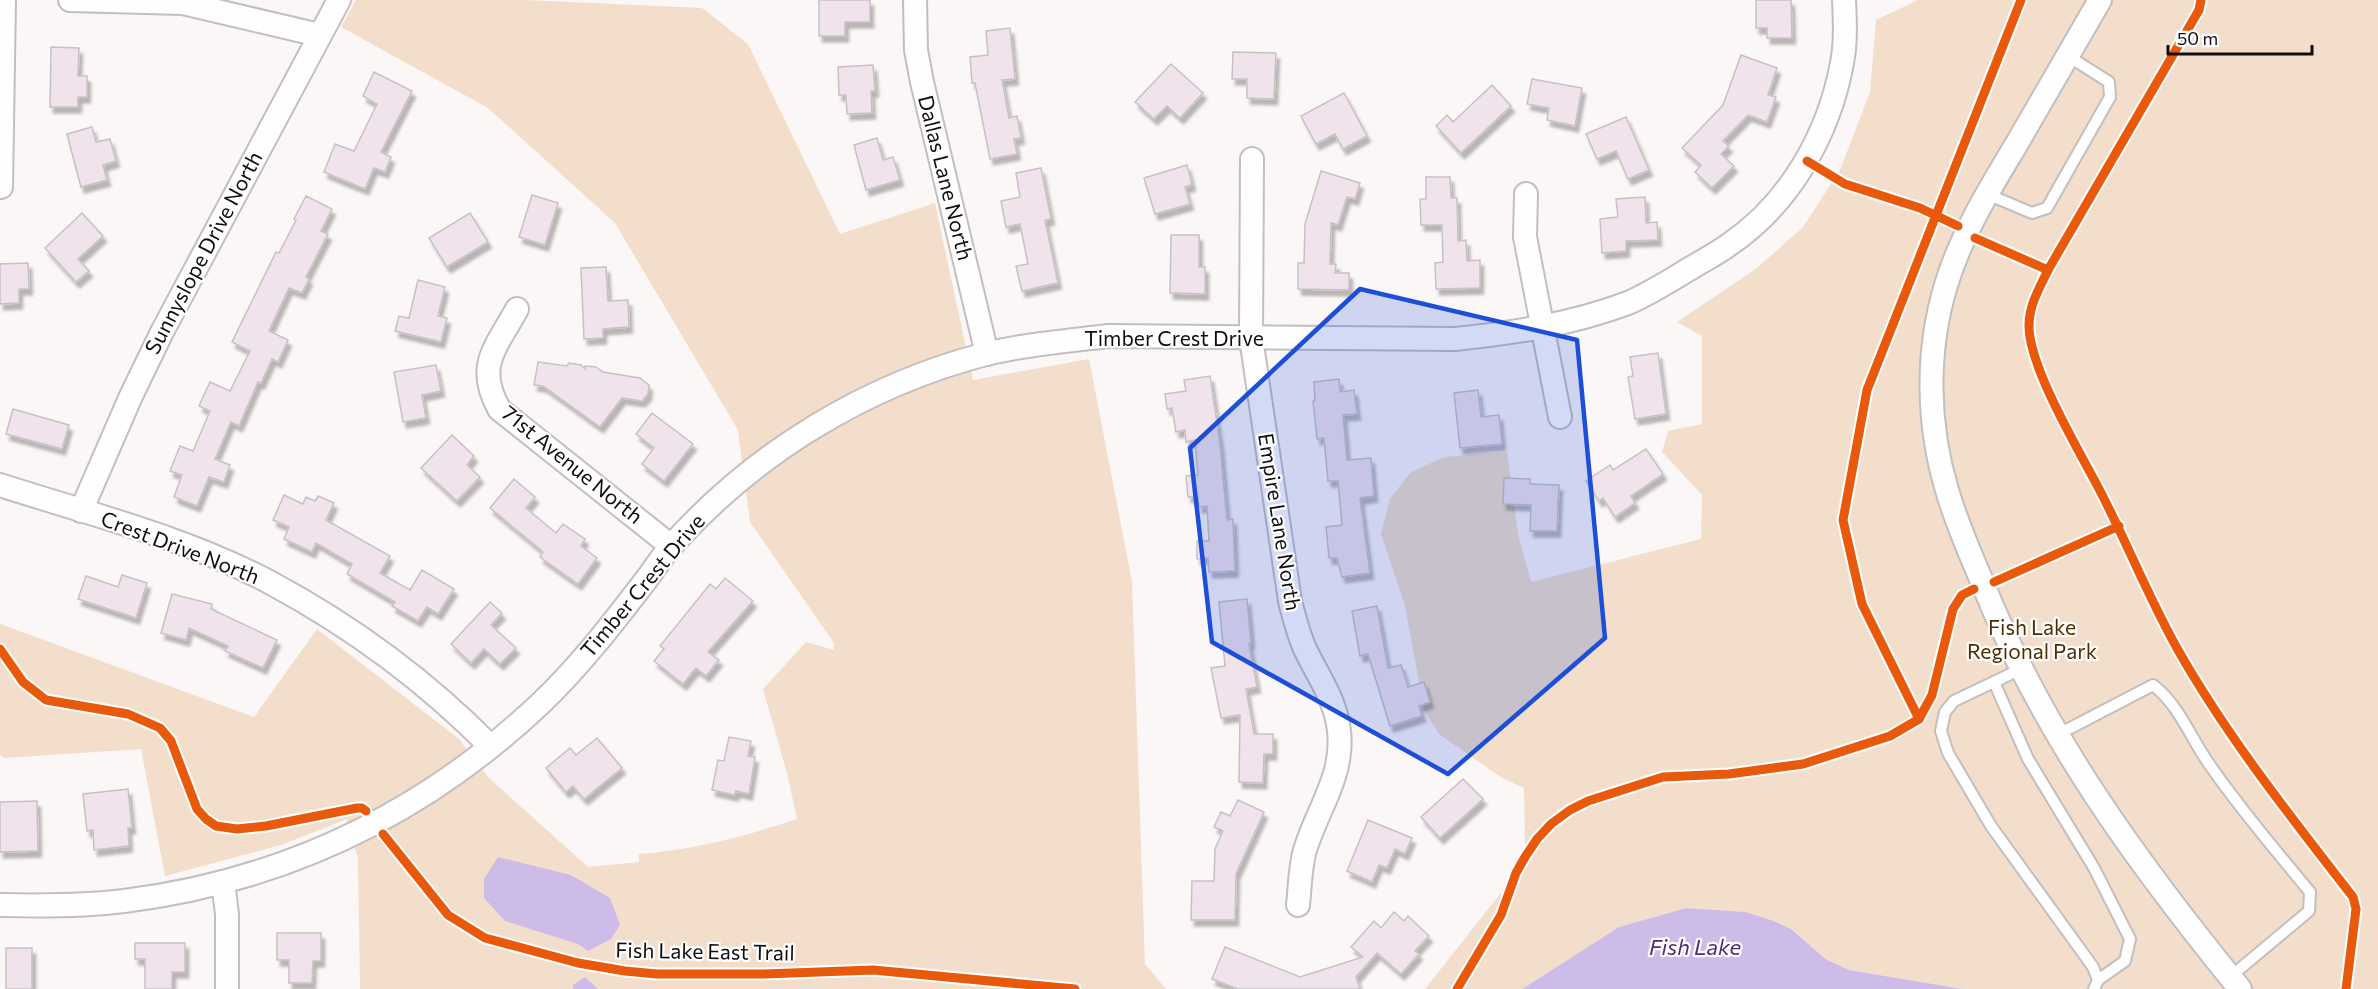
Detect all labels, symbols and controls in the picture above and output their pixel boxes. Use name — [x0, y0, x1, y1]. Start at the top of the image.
scale bar — [2168, 18, 2312, 56]
text: 50 m — [2177, 27, 2218, 49]
street label: Dallas Lane North — [914, 93, 979, 263]
street label: Sunnyslope Drive North — [139, 147, 267, 358]
street label: Timber Crest Drive — [1084, 325, 1264, 350]
street label: 71st Avenue North — [498, 399, 648, 528]
street label: Empire Lane North — [1254, 431, 1307, 612]
street label: Crest Drive North — [98, 505, 263, 588]
street label: Timber Crest Drive — [575, 508, 709, 662]
park label: Fish Lake Regional Park — [1967, 614, 2097, 663]
water label: Fish Lake — [1649, 933, 1742, 960]
street label: Fish Lake East Trail — [615, 936, 795, 965]

